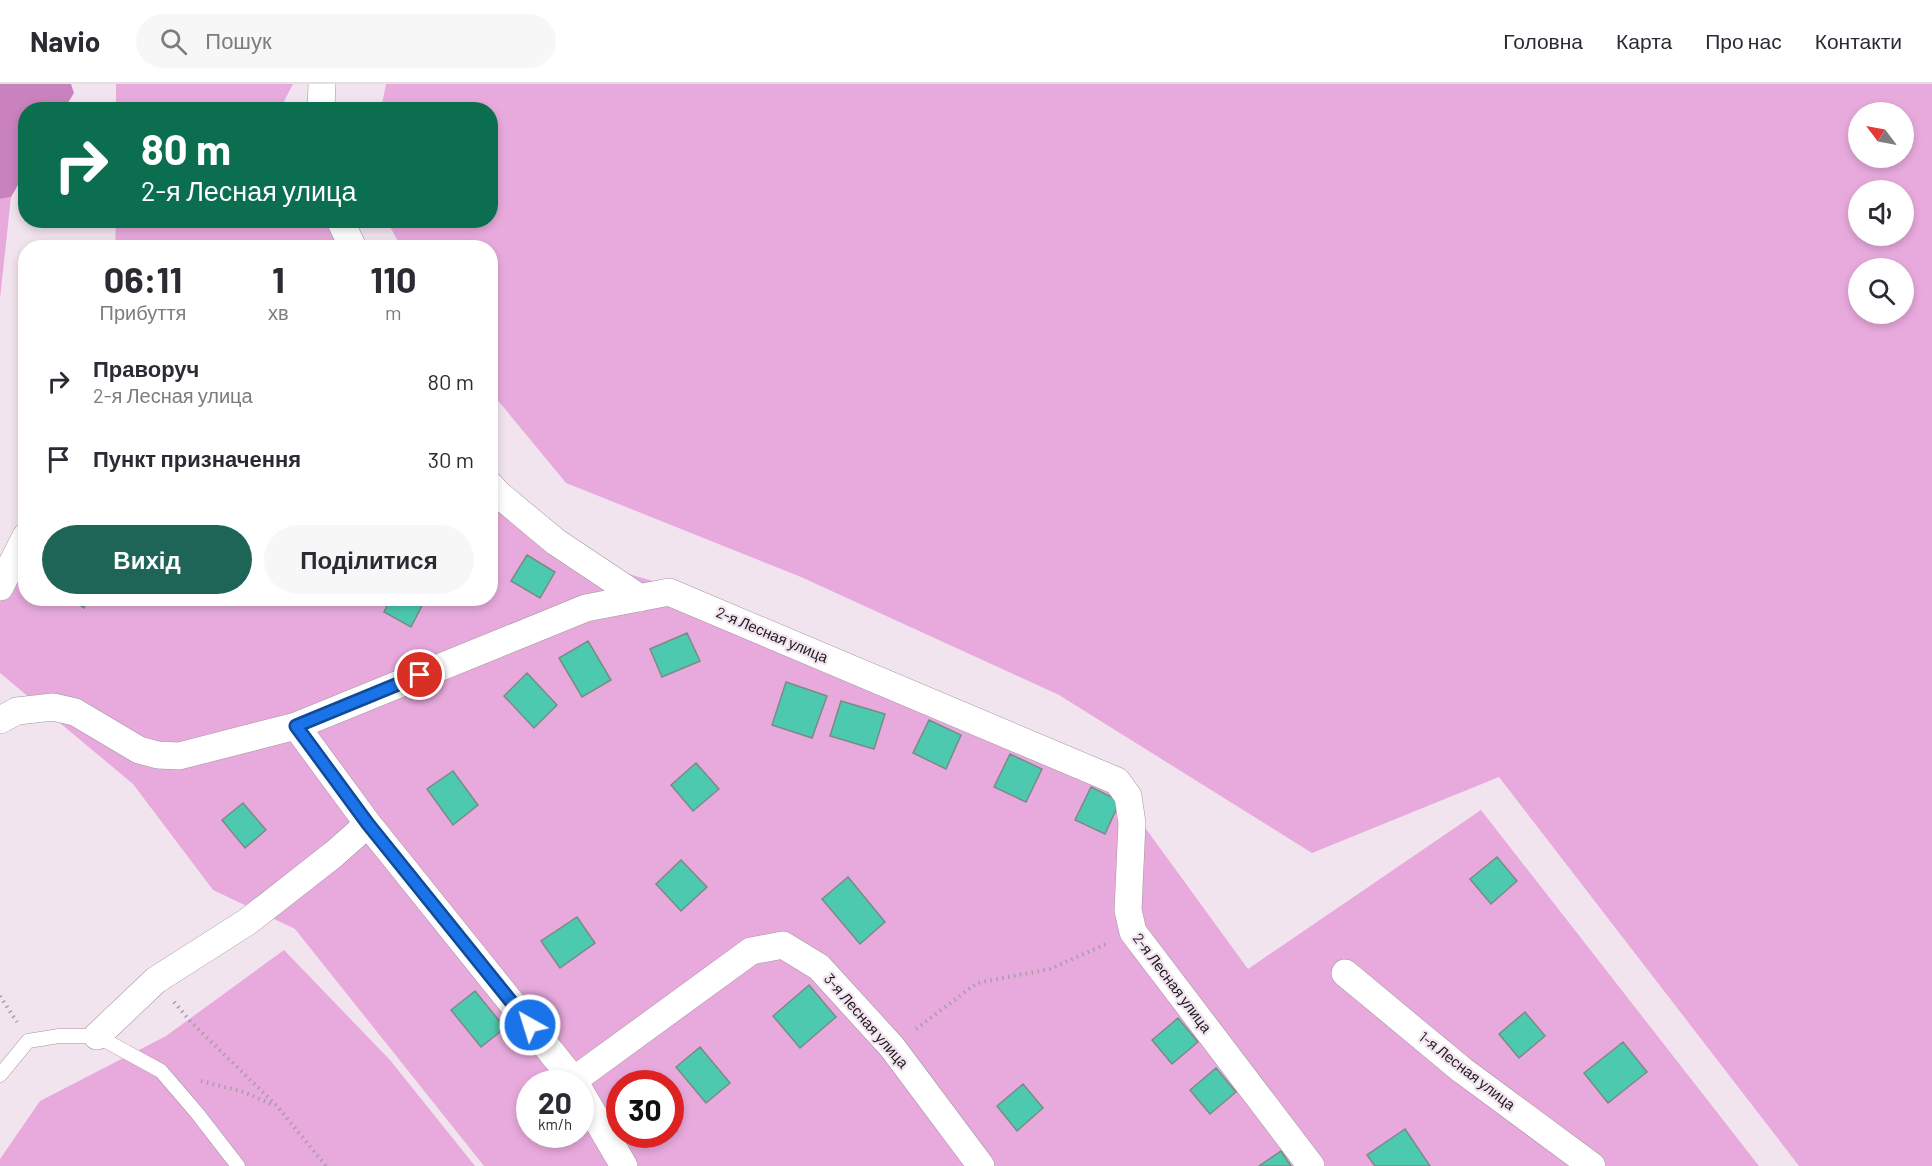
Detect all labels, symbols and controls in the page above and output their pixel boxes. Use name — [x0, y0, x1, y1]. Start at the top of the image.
search box — [136, 14, 556, 68]
text: Navio — [30, 24, 100, 58]
icon: search — [157, 25, 190, 58]
text: Пошук — [205, 27, 272, 53]
text: Головна — [1503, 28, 1583, 53]
text: Карта — [1616, 28, 1672, 53]
text: Про нас — [1705, 28, 1782, 53]
text: Контакти — [1815, 28, 1902, 53]
north arrow — [1848, 102, 1914, 168]
map controls — [1848, 102, 1914, 324]
text: 80 m — [141, 123, 231, 173]
icon: right — [42, 126, 120, 204]
text: 2-я Лесная улица — [141, 174, 357, 206]
button: sound — [1848, 180, 1914, 246]
text: 06:11 — [104, 257, 182, 300]
text: 1 — [272, 257, 285, 300]
text: 110 — [370, 257, 416, 300]
button: search — [1848, 258, 1914, 324]
text: Прибуття — [100, 300, 186, 324]
text: хв — [268, 300, 289, 324]
text: m — [385, 300, 402, 324]
text: Праворуч — [93, 355, 199, 381]
icon: right — [42, 365, 75, 398]
text: 80 m — [428, 368, 474, 394]
text: 2-я Лесная улица — [93, 383, 253, 407]
icon: arrive — [42, 443, 75, 476]
text: Пункт призначення — [93, 445, 301, 471]
text: 30 m — [428, 446, 474, 472]
button: Вихід — [42, 525, 252, 594]
button: Поділитися — [264, 525, 474, 594]
street label: 2-я Лесная улица — [714, 602, 832, 666]
pin — [394, 649, 445, 700]
icon: arrive — [403, 658, 436, 691]
street label: 2-я Лесная улица — [1130, 929, 1216, 1036]
street label: 3-я Лесная улица — [821, 969, 913, 1072]
position arrow — [498, 993, 562, 1057]
street label: 1-я Лесная улица — [1416, 1027, 1520, 1114]
speed limit sign: 30 — [606, 1070, 684, 1148]
text: 20 — [538, 1084, 572, 1120]
text: km/h — [538, 1115, 572, 1133]

